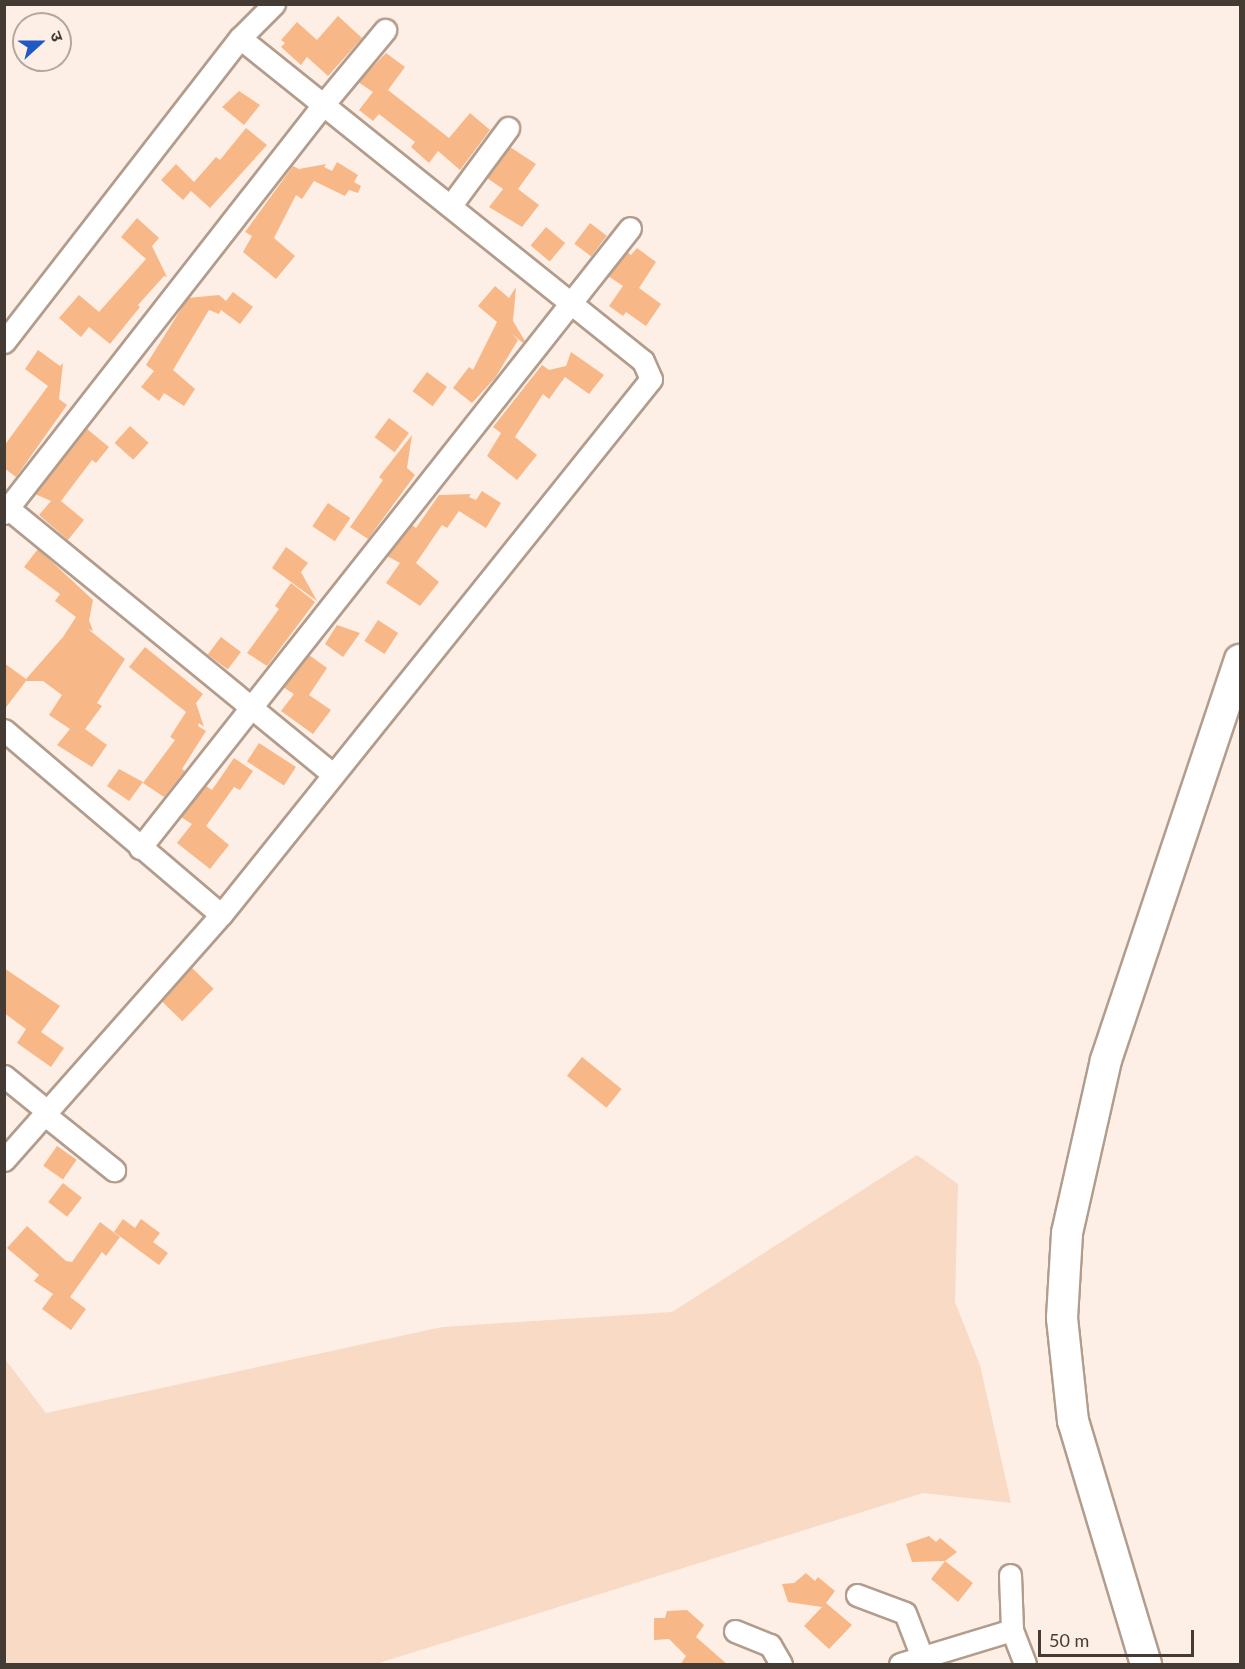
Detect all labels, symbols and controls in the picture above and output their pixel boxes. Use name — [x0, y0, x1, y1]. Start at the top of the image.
north arrow — [12, 12, 72, 72]
text: उ — [47, 28, 68, 44]
scale bar — [1041, 1618, 1197, 1656]
text: 50 m — [1049, 1629, 1089, 1651]

